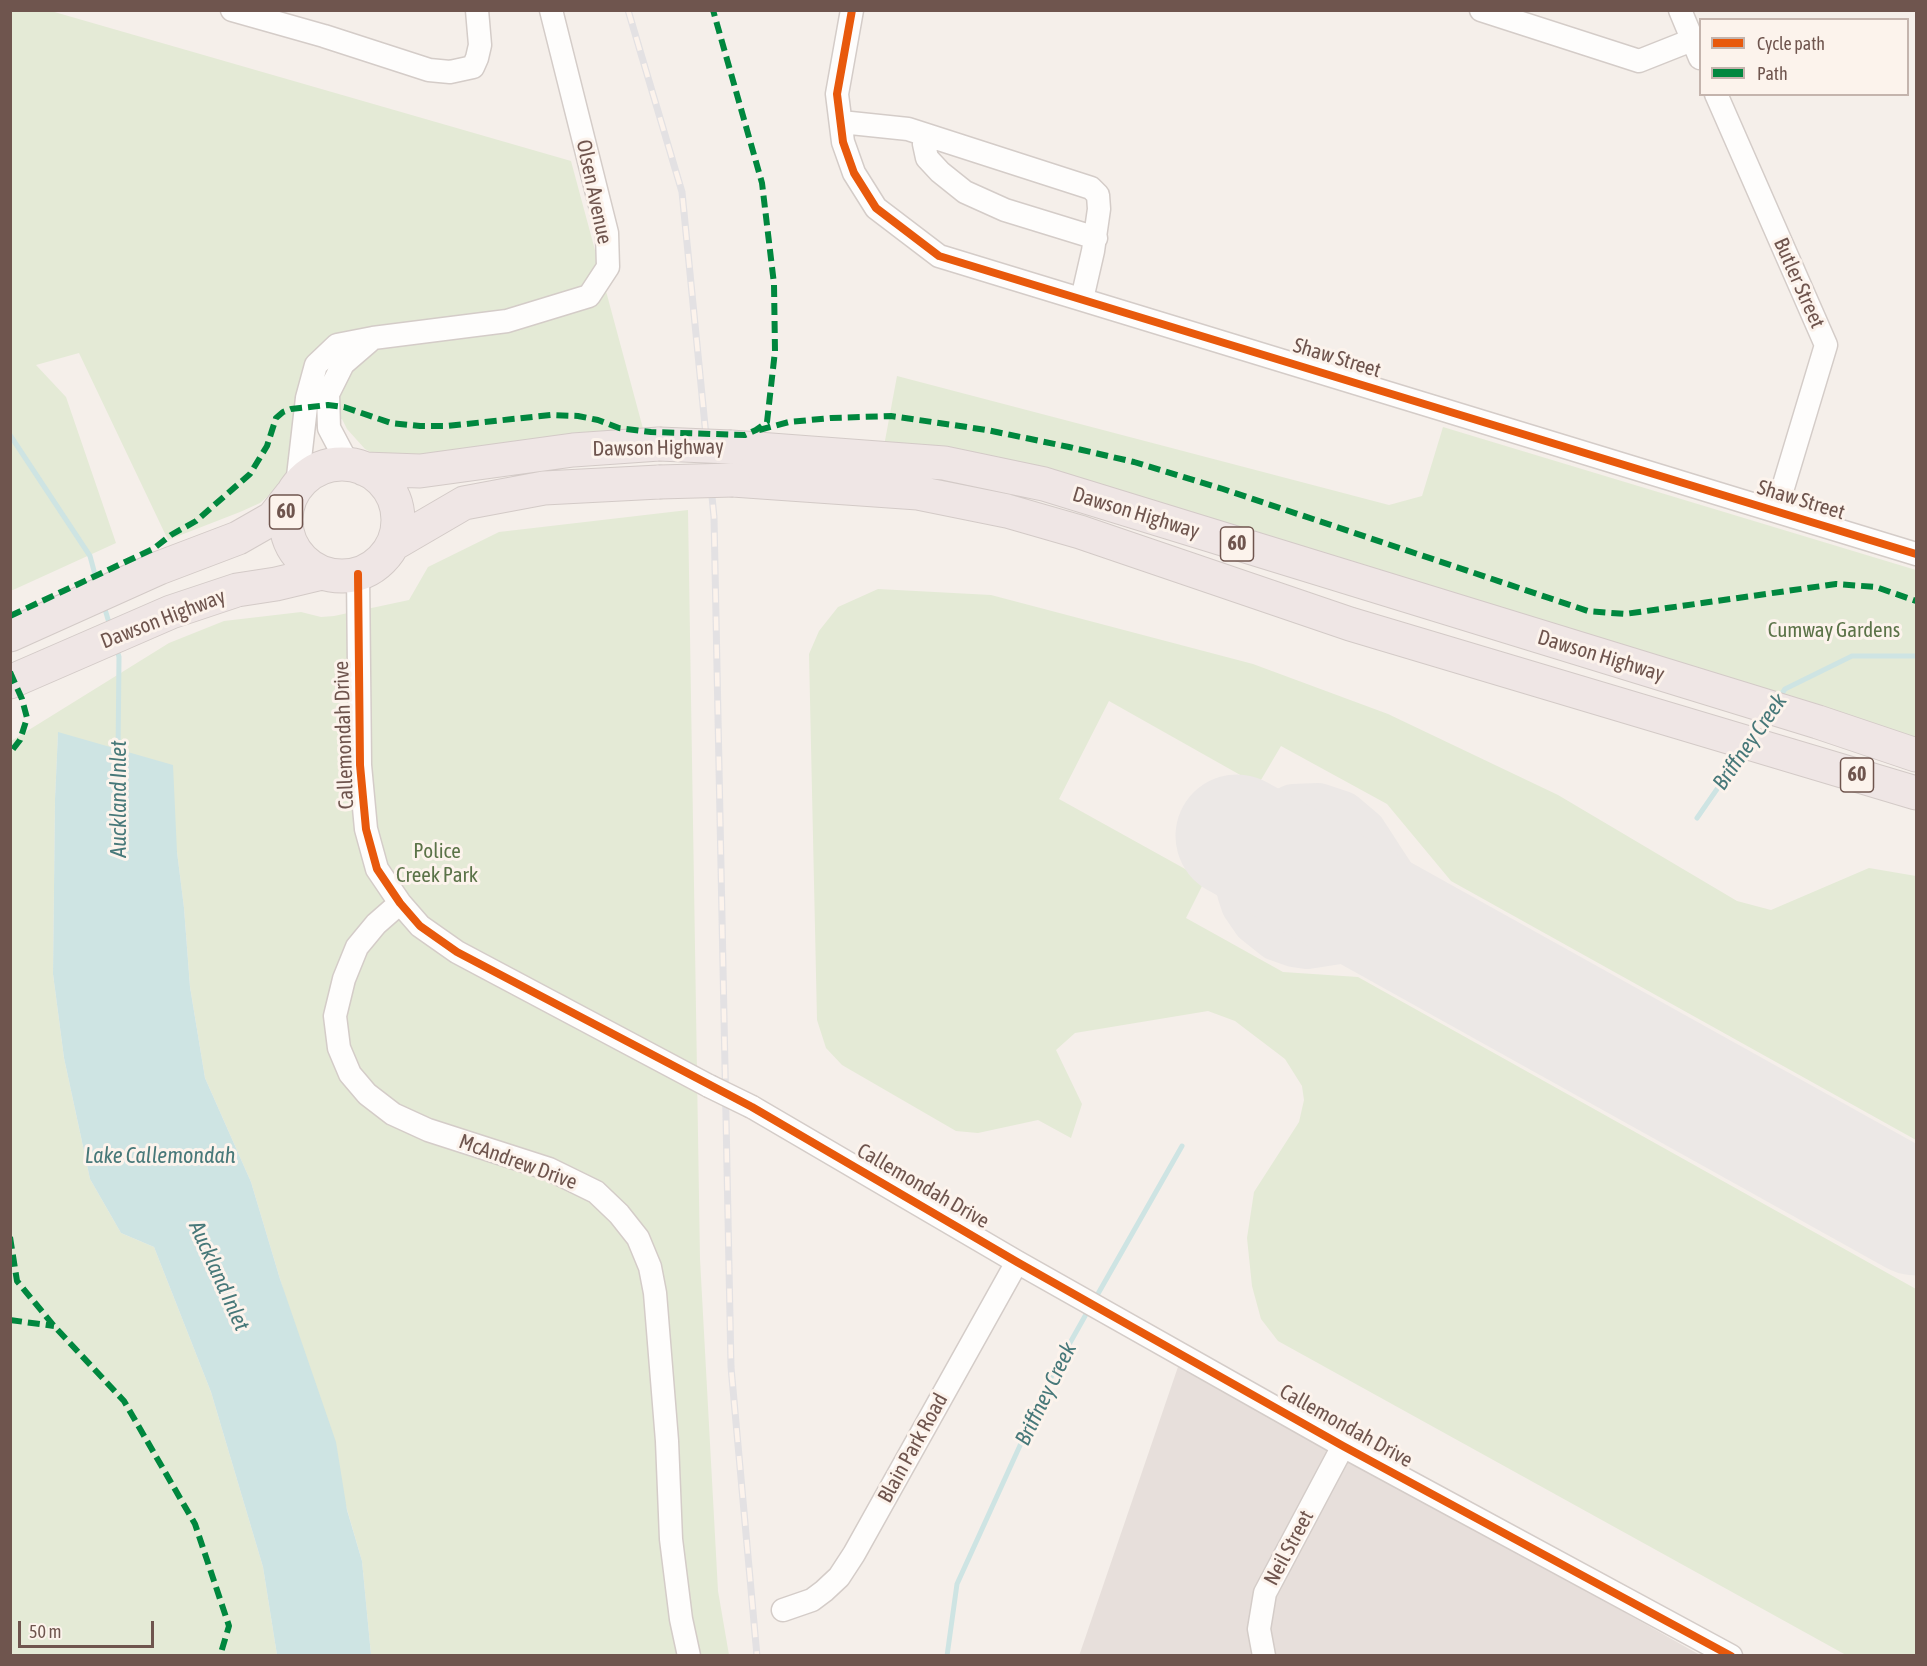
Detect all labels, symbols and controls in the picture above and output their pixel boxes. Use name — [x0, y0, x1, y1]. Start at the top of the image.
legend — [1699, 18, 1909, 96]
text: Cycle path — [1757, 33, 1825, 54]
text: Path — [1757, 63, 1788, 84]
street label: Olsen Avenue — [571, 138, 617, 246]
street label: Butler Street — [1768, 234, 1830, 332]
street label: Shaw Street — [1290, 333, 1384, 383]
street label: Dawson Highway — [592, 434, 724, 462]
street label: Shaw Street — [1754, 475, 1848, 525]
street label: Dawson Highway — [1069, 482, 1203, 544]
road number: 60 — [270, 495, 302, 529]
road number: 60 — [1220, 527, 1254, 561]
street label: Dawson Highway — [97, 584, 229, 654]
park label: Cumway Gardens — [1768, 617, 1900, 643]
street label: Dawson Highway — [1534, 625, 1668, 687]
street label: Callemondah Drive — [329, 660, 359, 810]
water label: Briffney Creek — [1707, 689, 1793, 795]
water label: Auckland Inlet — [106, 740, 132, 858]
road number: 60 — [1840, 758, 1874, 792]
park label: Police Creek Park — [396, 838, 478, 888]
street label: McAndrew Drive — [455, 1129, 581, 1195]
street label: Callemondah Drive — [852, 1138, 994, 1234]
water label: Lake Callemondah — [85, 1143, 235, 1169]
water label: Auckland Inlet — [183, 1217, 255, 1335]
water label: Briffney Creek — [1010, 1338, 1082, 1450]
street label: Callemondah Drive — [1275, 1379, 1417, 1473]
street label: Blain Park Road — [873, 1389, 953, 1507]
street label: Neil Street — [1259, 1506, 1319, 1590]
scale bar — [21, 1609, 158, 1647]
text: 50 m — [29, 1621, 61, 1642]

